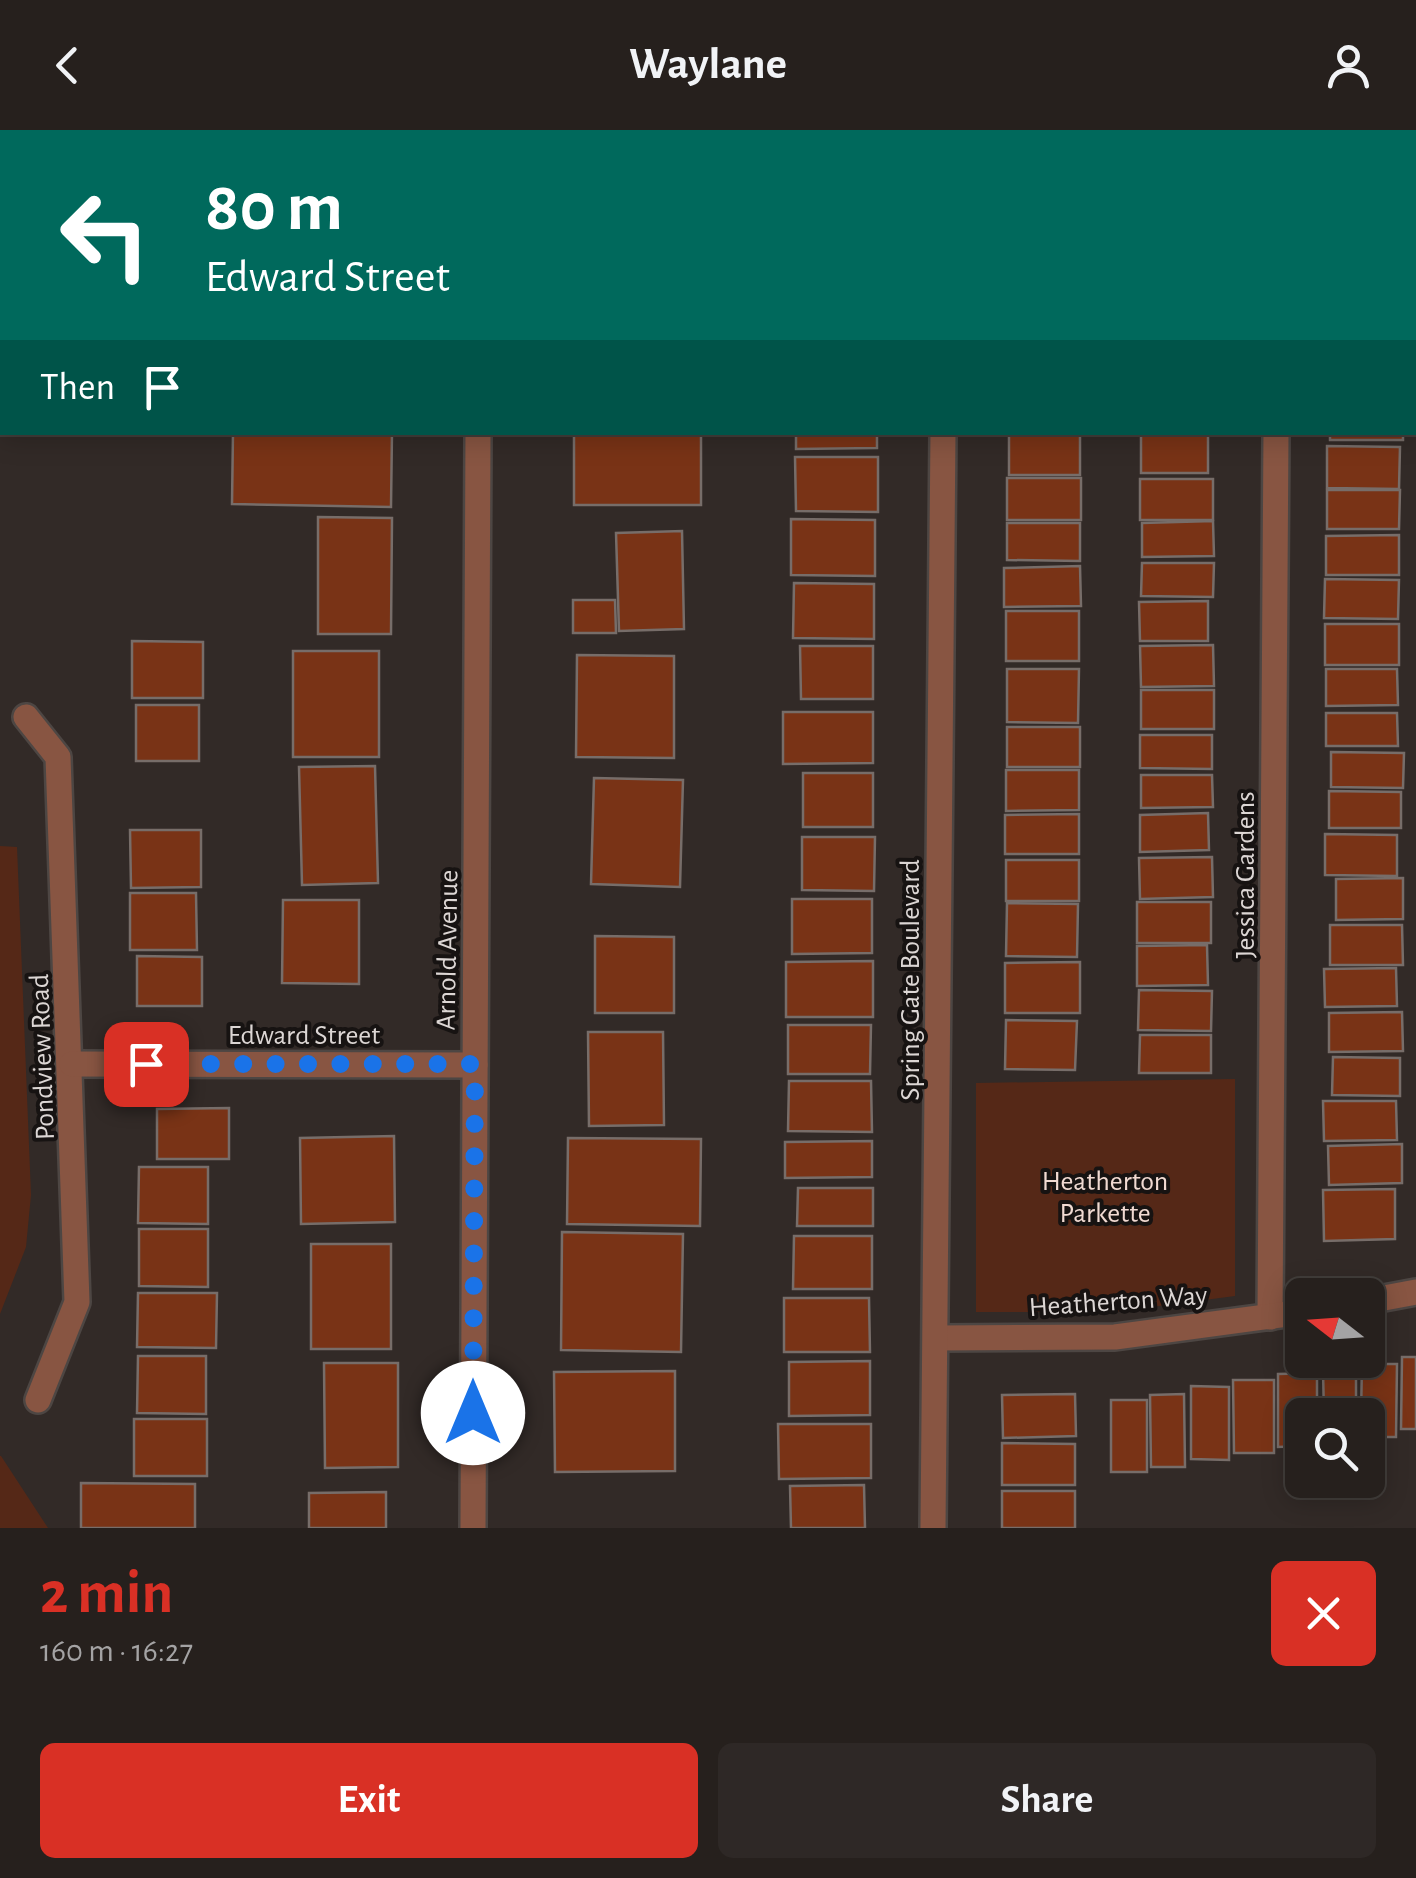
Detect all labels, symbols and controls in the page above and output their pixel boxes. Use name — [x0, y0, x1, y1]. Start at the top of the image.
icon: back — [40, 38, 95, 93]
icon: person — [1321, 38, 1376, 93]
text: Waylane — [629, 42, 787, 87]
icon: left — [40, 170, 170, 300]
text: 80 m — [205, 173, 343, 243]
text: Edward Street — [205, 255, 450, 300]
icon: arrive — [135, 360, 190, 415]
text: Then — [40, 369, 115, 407]
street label: Jessica Gardens — [1232, 792, 1260, 959]
street label: Spring Gate Boulevard — [897, 859, 925, 1101]
street label: Arnold Avenue — [433, 869, 463, 1031]
street label: Pondview Road — [26, 973, 60, 1141]
pin — [104, 1022, 189, 1107]
street label: Edward Street — [228, 1022, 380, 1050]
icon: arrive — [119, 1037, 174, 1092]
park label: Heatherton Parkette — [1042, 1168, 1168, 1228]
north arrow — [1285, 1278, 1385, 1378]
map controls — [1285, 1278, 1385, 1498]
street label: Heatherton Way — [1028, 1282, 1208, 1322]
position arrow — [421, 1361, 525, 1465]
button: search — [1285, 1398, 1385, 1498]
button: close — [1271, 1561, 1376, 1666]
text: 2 min — [40, 1564, 173, 1624]
text: 160 m · 16:27 — [40, 1635, 193, 1667]
button: Exit — [40, 1743, 698, 1858]
button: Share — [718, 1743, 1376, 1858]

